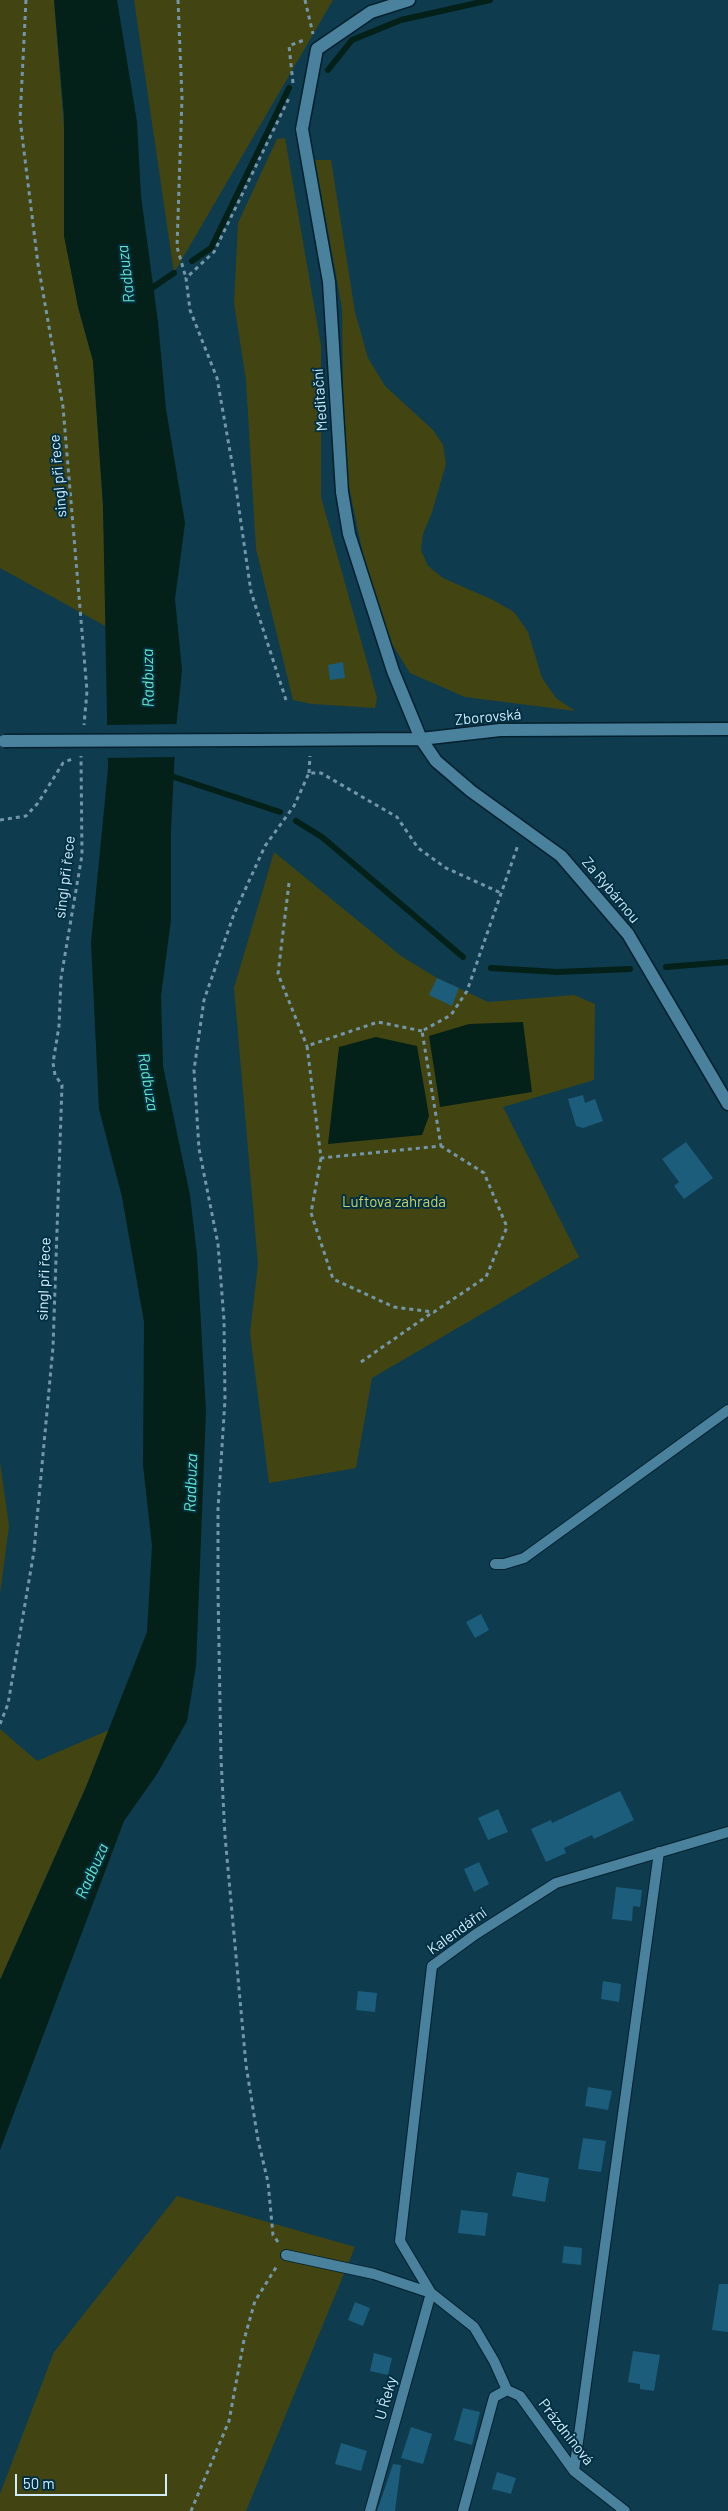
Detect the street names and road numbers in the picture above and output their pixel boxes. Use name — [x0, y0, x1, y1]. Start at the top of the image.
street label: Meditační — [309, 368, 331, 432]
street label: singl při řece — [45, 434, 71, 518]
street label: Zborovská — [454, 705, 522, 729]
street label: singl při řece — [51, 835, 79, 919]
street label: Za Rybárnou — [578, 853, 644, 927]
street label: singl při řece — [34, 1237, 54, 1321]
street label: Kalendářní — [424, 1903, 490, 1959]
street label: U Řeky — [371, 2374, 401, 2422]
street label: Prázdninová — [535, 2395, 597, 2469]

